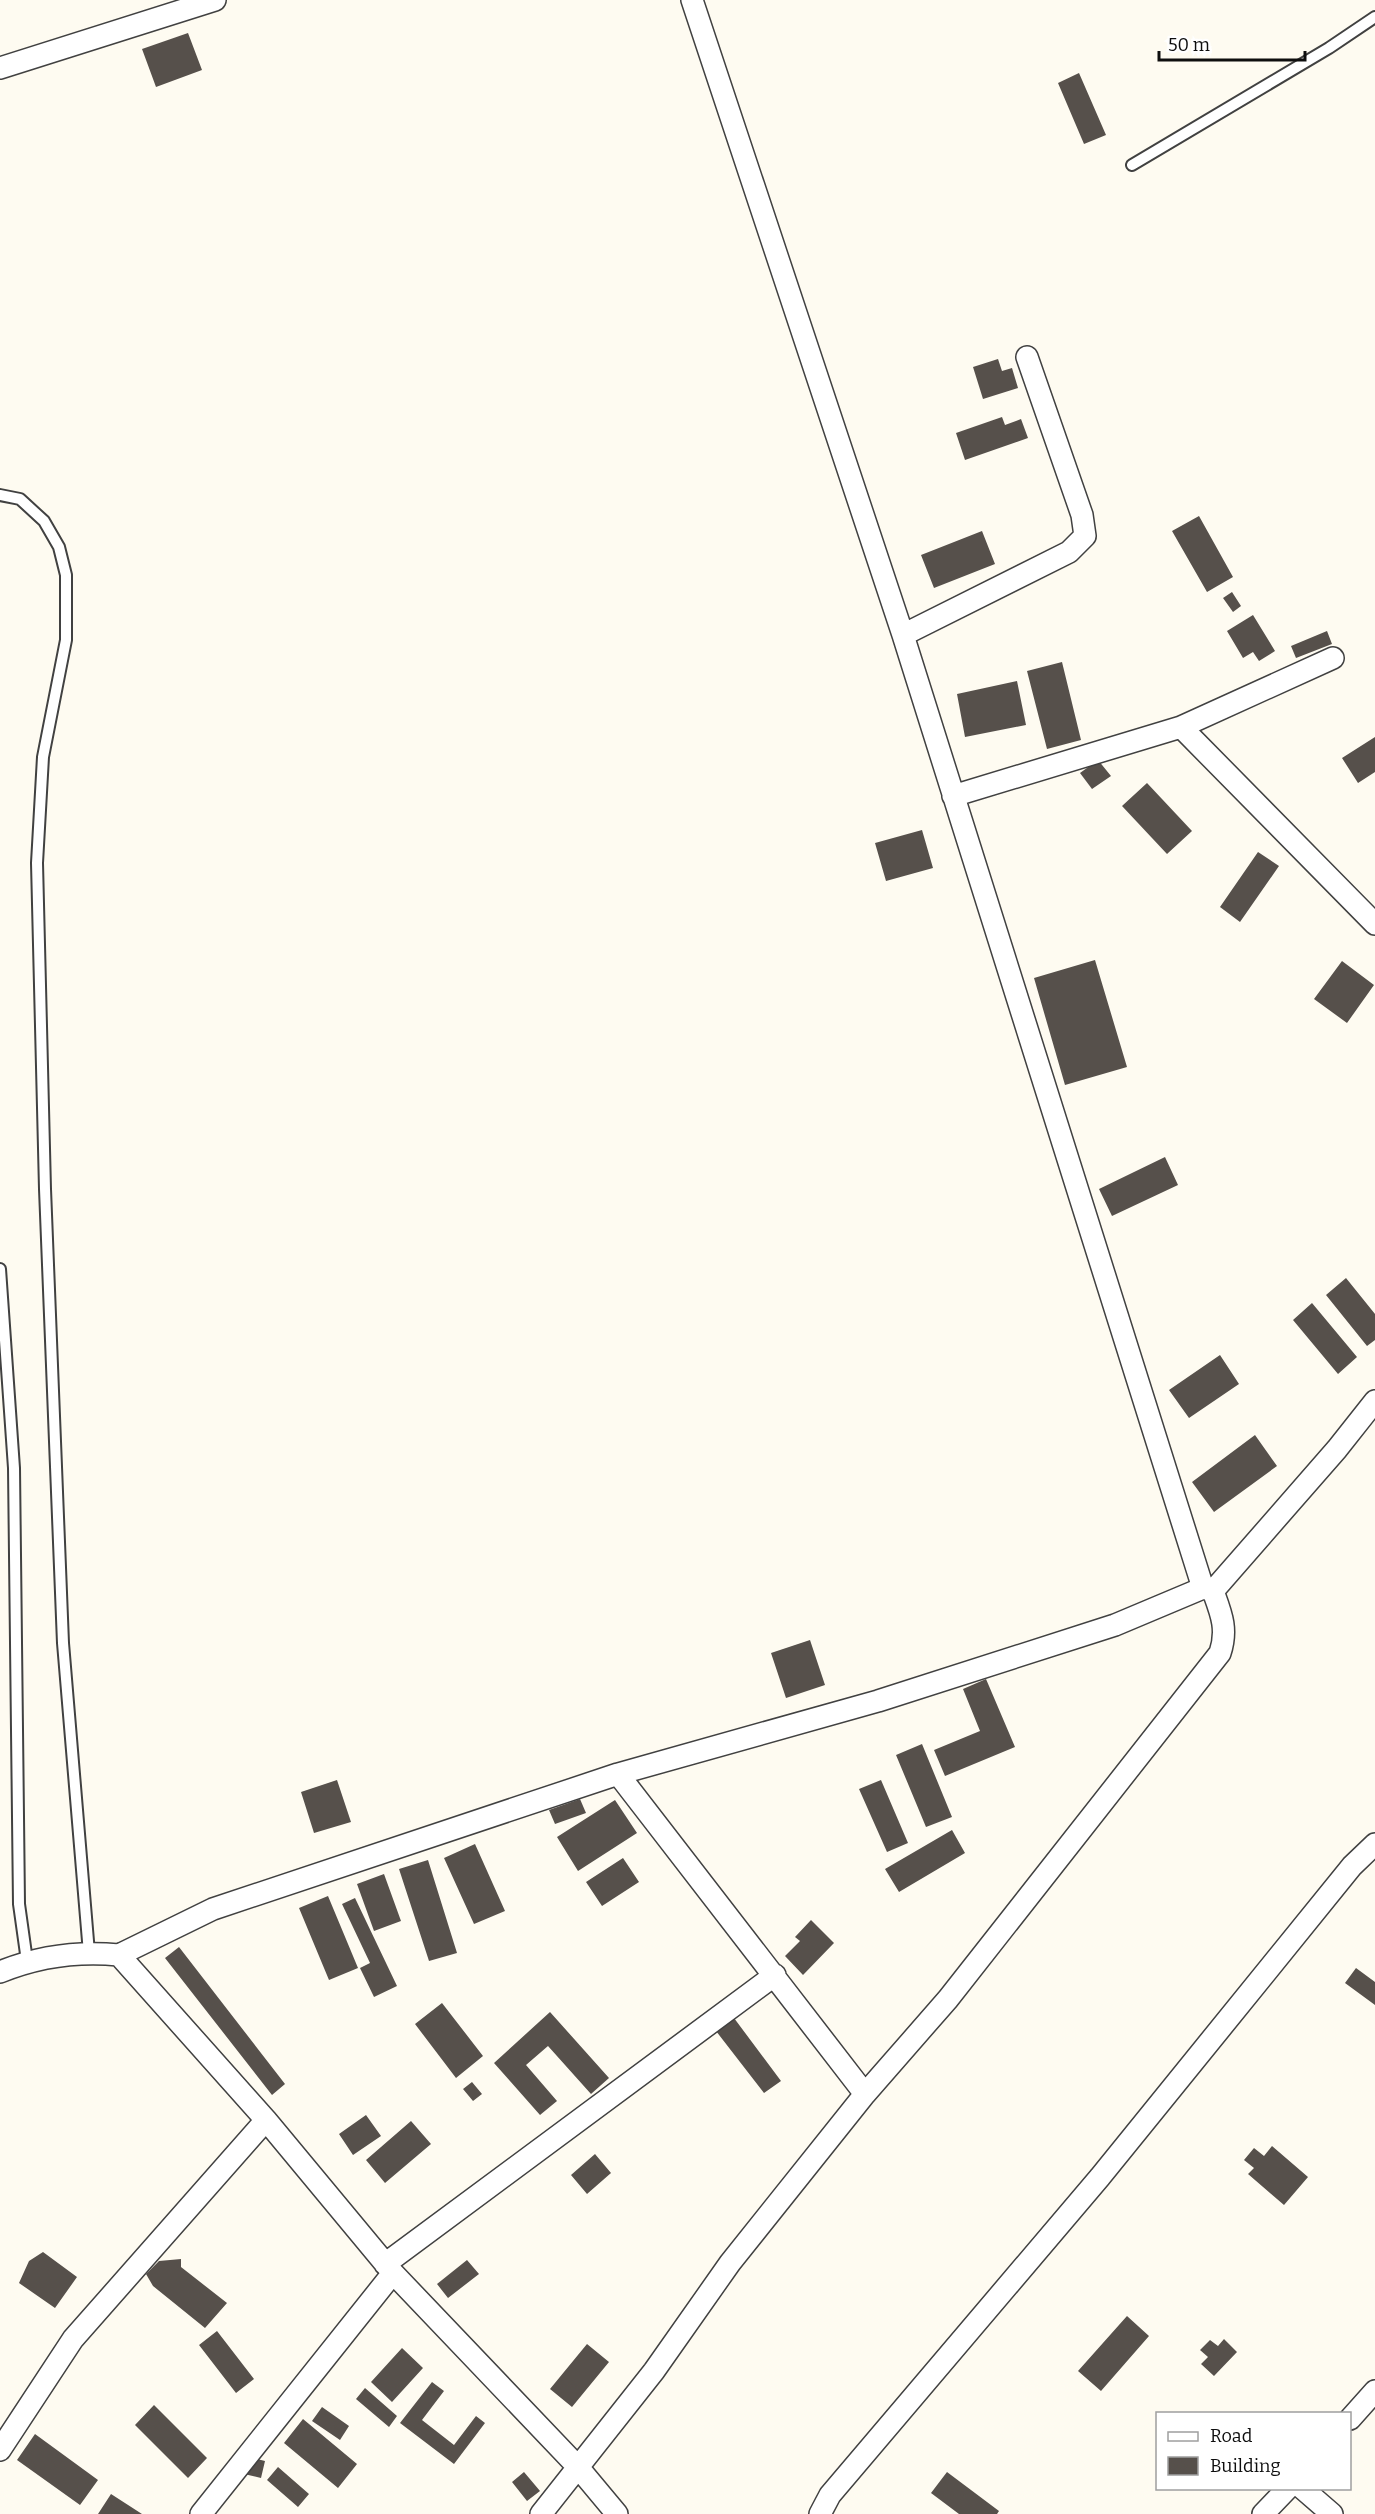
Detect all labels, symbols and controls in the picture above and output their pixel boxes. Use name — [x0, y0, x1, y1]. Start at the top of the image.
scale bar — [1159, 24, 1304, 62]
text: 50 m — [1168, 34, 1210, 56]
legend — [1156, 2412, 1351, 2490]
text: Road — [1210, 2425, 1253, 2447]
text: Building — [1210, 2455, 1281, 2477]

